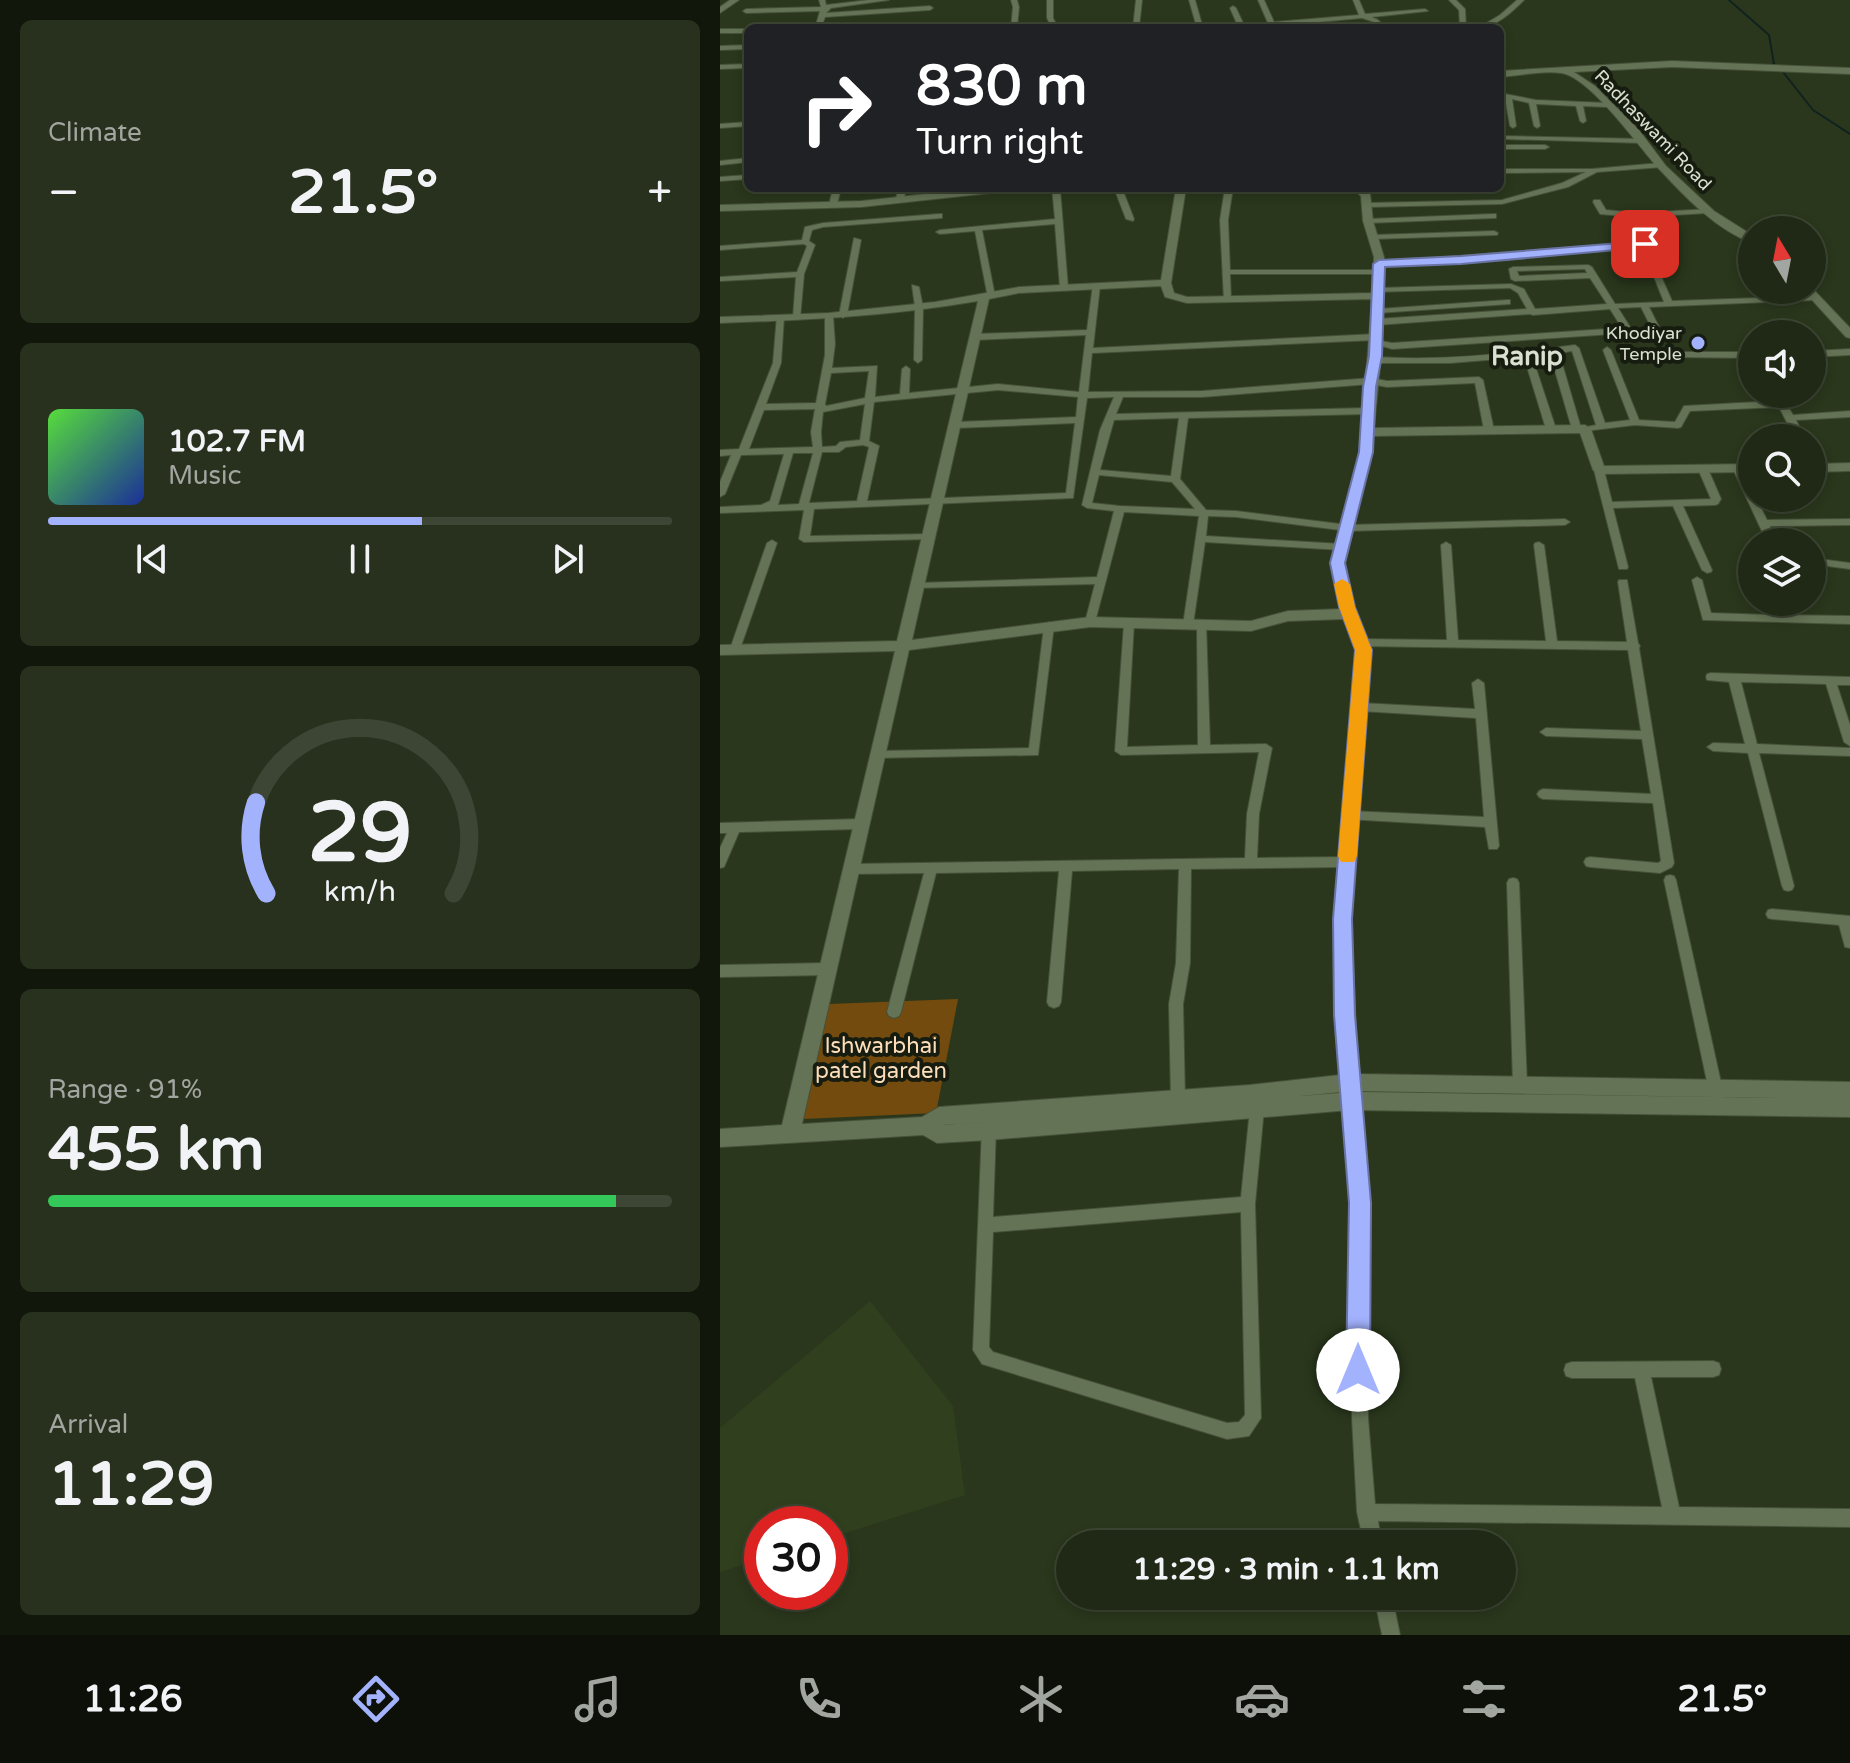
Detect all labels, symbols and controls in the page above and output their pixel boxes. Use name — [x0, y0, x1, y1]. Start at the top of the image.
text: 830 m — [916, 53, 1087, 120]
icon: right — [784, 56, 888, 160]
street label: Radhaswami Road — [1590, 65, 1716, 195]
text: Climate — [48, 117, 142, 148]
text: Turn right — [916, 121, 1083, 164]
text: 21.5° — [288, 157, 438, 229]
text: − — [48, 167, 79, 220]
text: + — [647, 167, 672, 220]
pin — [1611, 210, 1679, 278]
north arrow — [1738, 216, 1826, 304]
map controls — [1738, 216, 1826, 616]
icon: arrive — [1623, 222, 1667, 266]
button: sound — [1738, 320, 1826, 408]
place label: Khodiyar Temple — [1606, 322, 1682, 365]
marker: Khodiyar Temple — [1689, 334, 1707, 352]
district label: Ranip — [1491, 341, 1563, 372]
text: 102.7 FM — [168, 423, 306, 460]
button: search — [1738, 424, 1826, 512]
text: Music — [168, 460, 241, 491]
button: layers — [1738, 528, 1826, 616]
icon: previous — [130, 537, 174, 581]
icon: pause — [338, 537, 382, 581]
icon: next — [546, 537, 590, 581]
text: 29 — [308, 783, 412, 883]
text: km/h — [324, 875, 396, 909]
park label: Ishwarbhai patel garden — [815, 1033, 947, 1084]
text: Range · 91% — [48, 1074, 202, 1105]
text: 455 km — [48, 1114, 264, 1186]
position arrow — [1316, 1328, 1400, 1412]
text: Arrival — [48, 1409, 128, 1440]
text: 11:29 — [48, 1449, 214, 1521]
speed limit sign: 30 — [744, 1506, 848, 1610]
text: 11:29 · 3 min · 1.1 km — [1132, 1551, 1440, 1588]
icon: directions — [348, 1671, 404, 1727]
icon: music — [570, 1671, 626, 1727]
icon: phone — [791, 1671, 847, 1727]
icon: climate — [1013, 1671, 1069, 1727]
icon: car — [1234, 1671, 1290, 1727]
icon: filters — [1456, 1671, 1512, 1727]
text: 11:26 — [83, 1678, 183, 1721]
text: 21.5° — [1677, 1678, 1767, 1721]

